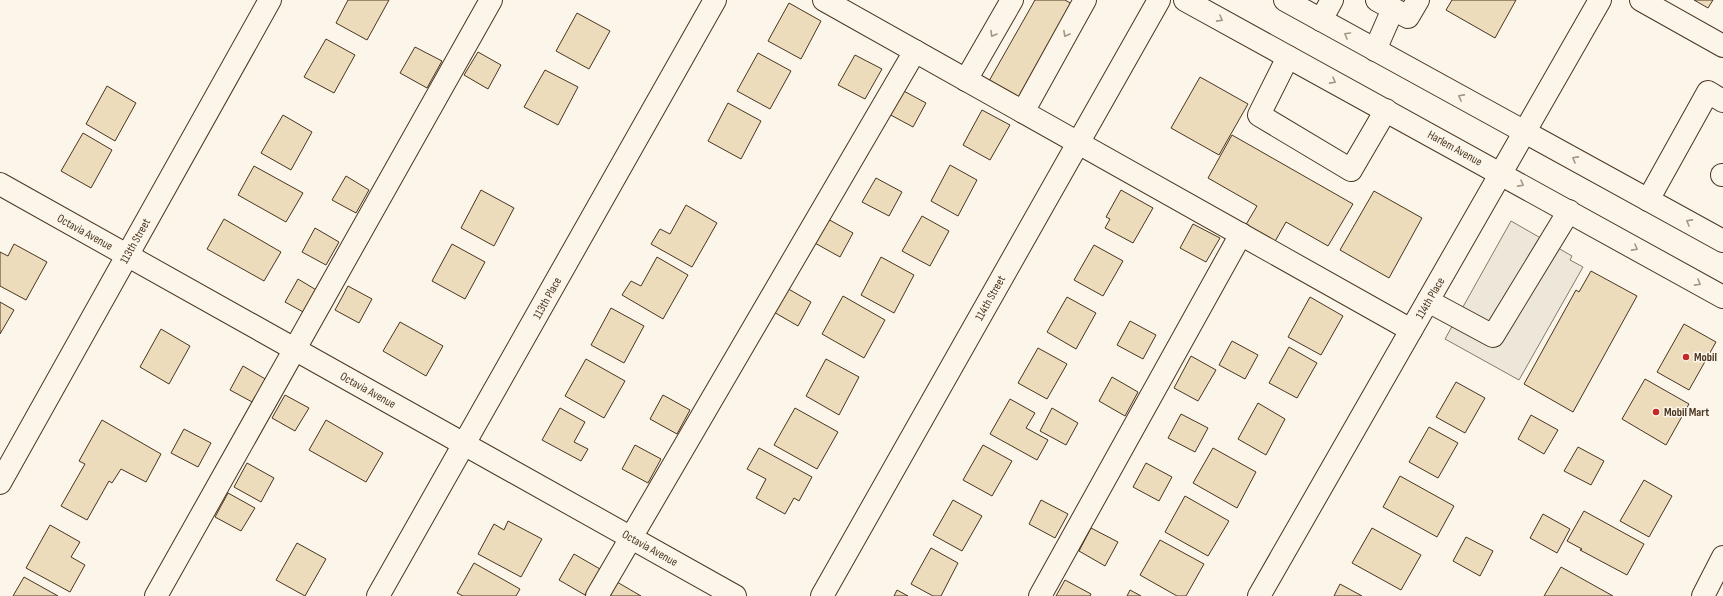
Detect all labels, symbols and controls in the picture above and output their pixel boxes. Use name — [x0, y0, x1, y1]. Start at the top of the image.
one-way arrow — [1215, 14, 1223, 21]
one-way arrow — [990, 30, 997, 37]
one-way arrow — [1063, 30, 1070, 37]
one-way arrow — [1344, 32, 1351, 39]
one-way arrow — [1329, 77, 1337, 84]
one-way arrow — [1458, 94, 1465, 102]
street label: Harlem Avenue — [1425, 127, 1485, 170]
one-way arrow — [1572, 157, 1579, 164]
one-way arrow — [1517, 180, 1524, 187]
street label: Octavia Avenue — [54, 211, 115, 254]
street label: 113th Street — [117, 216, 154, 267]
one-way arrow — [1686, 219, 1693, 227]
one-way arrow — [1630, 243, 1638, 250]
street label: 114th Street — [972, 273, 1009, 324]
street label: 113th Place — [530, 275, 565, 322]
street label: 114th Place — [1413, 275, 1448, 322]
one-way arrow — [1694, 279, 1701, 286]
place label: Mobil — [1694, 350, 1717, 365]
marker: Mobil — [1681, 352, 1691, 362]
street label: Octavia Avenue — [337, 369, 398, 412]
place label: Mobil Mart — [1664, 405, 1709, 420]
marker: Mobil Mart — [1651, 407, 1661, 417]
street label: Octavia Avenue — [619, 527, 680, 570]

